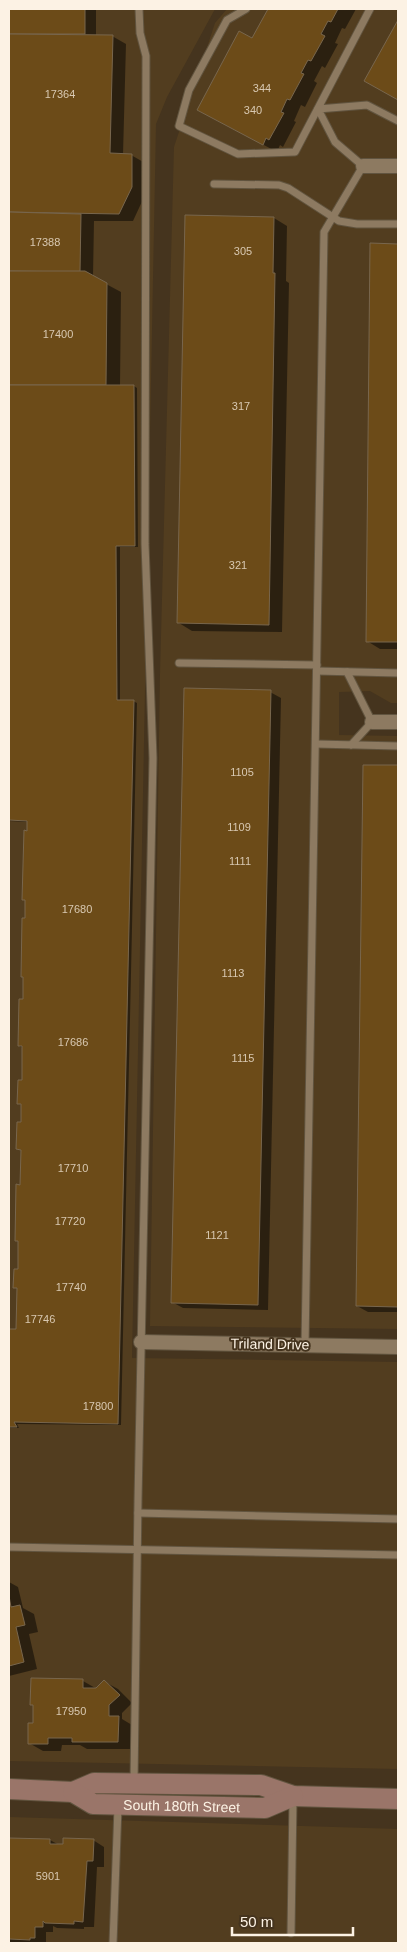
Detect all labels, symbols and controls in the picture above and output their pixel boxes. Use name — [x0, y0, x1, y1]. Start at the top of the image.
house number: 344 — [253, 82, 271, 94]
house number: 17364 — [45, 88, 75, 100]
house number: 340 — [244, 104, 262, 116]
house number: 17388 — [30, 236, 60, 248]
house number: 305 — [234, 245, 252, 257]
house number: 17400 — [43, 328, 73, 340]
house number: 317 — [232, 400, 250, 412]
house number: 321 — [229, 559, 247, 571]
house number: 1105 — [230, 766, 254, 778]
house number: 1109 — [227, 821, 251, 833]
house number: 1111 — [229, 855, 251, 867]
house number: 17680 — [62, 903, 92, 915]
house number: 1113 — [222, 967, 244, 979]
house number: 17686 — [58, 1036, 88, 1048]
house number: 1115 — [232, 1052, 254, 1064]
house number: 17710 — [58, 1162, 88, 1174]
house number: 17720 — [55, 1215, 85, 1227]
house number: 1121 — [205, 1229, 229, 1241]
house number: 17740 — [56, 1281, 86, 1293]
house number: 17746 — [25, 1313, 55, 1325]
street label: Triland Drive — [230, 1335, 310, 1353]
house number: 17800 — [83, 1400, 113, 1412]
house number: 17950 — [56, 1705, 86, 1717]
street label: South 180th Street — [123, 1797, 240, 1815]
house number: 5901 — [36, 1870, 60, 1882]
scale bar — [232, 1904, 353, 1936]
text: 50 m — [240, 1913, 273, 1930]

